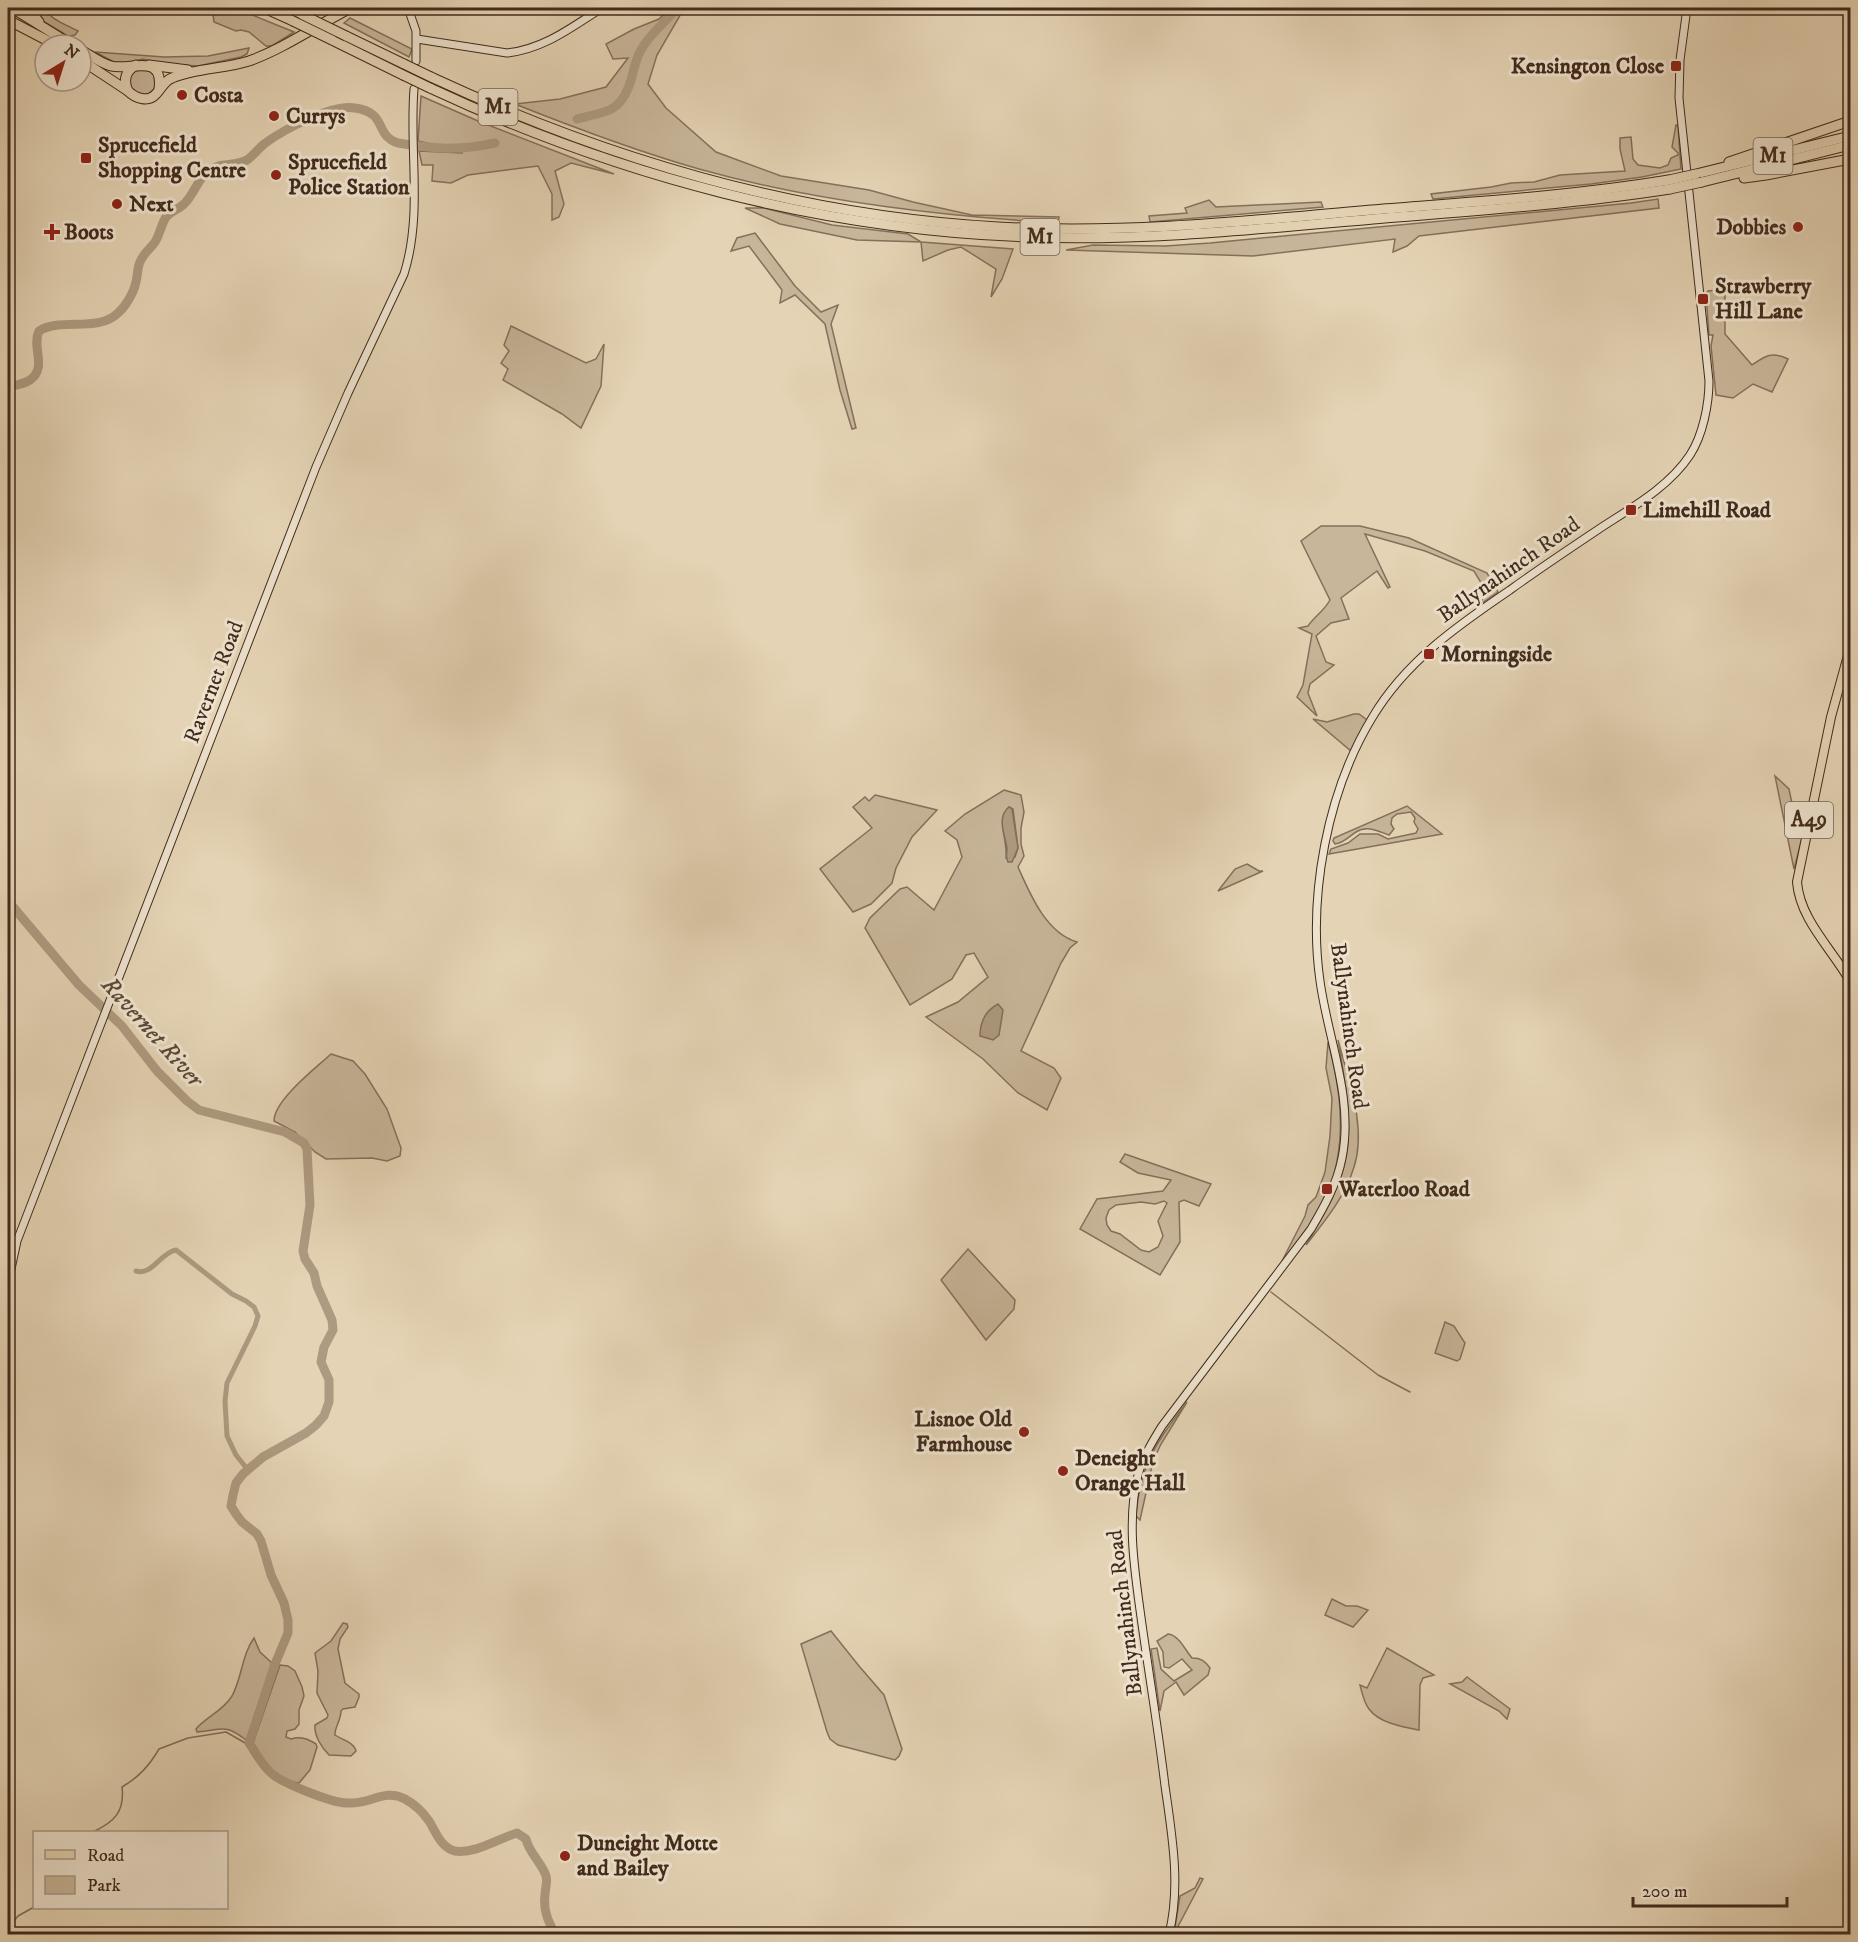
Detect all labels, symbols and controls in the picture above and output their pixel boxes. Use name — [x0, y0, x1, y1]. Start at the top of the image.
north arrow — [33, 33, 93, 93]
text: N — [60, 40, 83, 64]
place label: Kensington Close — [1511, 53, 1664, 80]
marker: Kensington Close — [1669, 59, 1683, 73]
place label: Costa — [194, 82, 244, 109]
marker: Costa — [175, 88, 189, 102]
road number: M1 — [478, 89, 518, 125]
place label: Currys — [286, 103, 346, 130]
marker: Currys — [267, 109, 281, 123]
place label: Sprucefield Shopping Centre — [98, 132, 246, 184]
road number: M1 — [1754, 138, 1792, 174]
place label: Sprucefield Police Station — [288, 149, 410, 201]
marker: Sprucefield Shopping Centre — [79, 151, 93, 165]
marker: Sprucefield Police Station — [269, 168, 283, 182]
place label: Next — [129, 191, 174, 218]
marker: Next — [110, 197, 124, 211]
place label: Dobbies — [1716, 214, 1787, 241]
place label: Boots — [64, 219, 114, 246]
road number: M1 — [1020, 219, 1060, 255]
marker: Dobbies — [1791, 220, 1805, 234]
marker: Boots — [45, 225, 59, 239]
place label: Strawberry Hill Lane — [1715, 273, 1812, 325]
marker: Strawberry Hill Lane — [1696, 292, 1710, 306]
place label: Limehill Road — [1643, 497, 1772, 524]
marker: Limehill Road — [1624, 503, 1638, 517]
street label: Ballynahinch Road — [1433, 511, 1585, 629]
street label: Ravernet Road — [178, 617, 250, 747]
place label: Morningside — [1441, 641, 1552, 668]
marker: Morningside — [1422, 647, 1436, 661]
road number: A49 — [1785, 802, 1833, 838]
street label: Ballynahinch Road — [1324, 941, 1374, 1111]
water label: Ravernet River — [94, 970, 211, 1095]
place label: Waterloo Road — [1338, 1176, 1471, 1203]
marker: Waterloo Road — [1320, 1182, 1334, 1196]
place label: Lisnoe Old Farmhouse — [914, 1406, 1013, 1458]
marker: Lisnoe Old Farmhouse — [1017, 1425, 1031, 1439]
place label: Deneight Orange Hall — [1075, 1445, 1186, 1497]
marker: Deneight Orange Hall — [1056, 1464, 1070, 1478]
street label: Ballynahinch Road — [1101, 1528, 1149, 1698]
place label: Duneight Motte and Bailey — [577, 1830, 718, 1882]
legend — [33, 1831, 228, 1909]
text: Road — [87, 1845, 124, 1867]
marker: Duneight Motte and Bailey — [558, 1849, 572, 1863]
scale bar — [1633, 1870, 1788, 1908]
text: Park — [87, 1875, 121, 1897]
text: 200 m — [1642, 1881, 1688, 1903]

